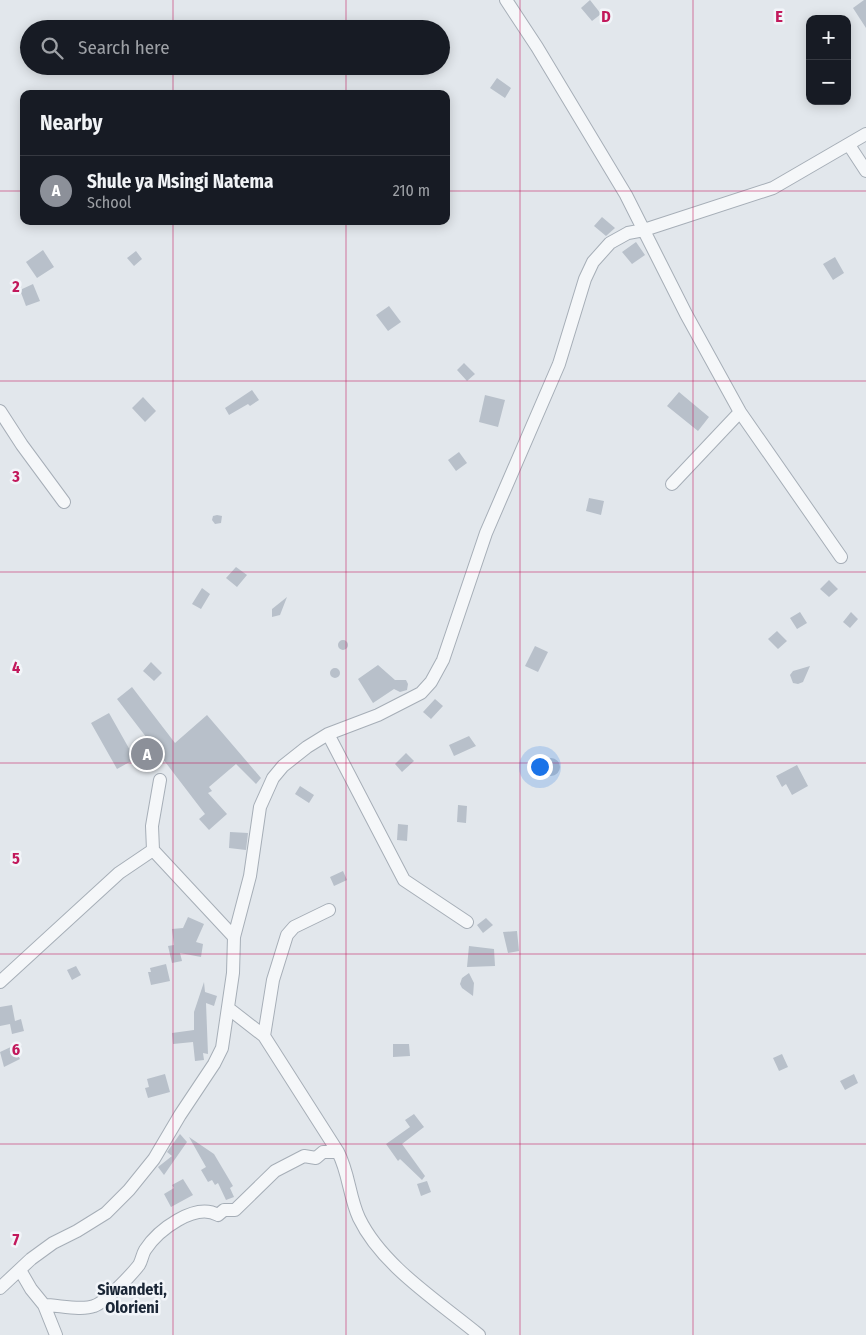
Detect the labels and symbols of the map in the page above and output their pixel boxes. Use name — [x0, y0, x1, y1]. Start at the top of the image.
text: D — [601, 7, 611, 26]
text: E — [775, 7, 783, 26]
text: 2 — [11, 277, 20, 296]
text: 3 — [11, 467, 20, 486]
text: 4 — [12, 658, 20, 677]
pin: A — [131, 735, 163, 773]
your location — [527, 754, 553, 780]
text: 5 — [12, 849, 20, 868]
text: 6 — [12, 1040, 20, 1059]
text: 7 — [13, 1230, 20, 1249]
district label: Siwandeti, Olorieni — [97, 1280, 167, 1317]

